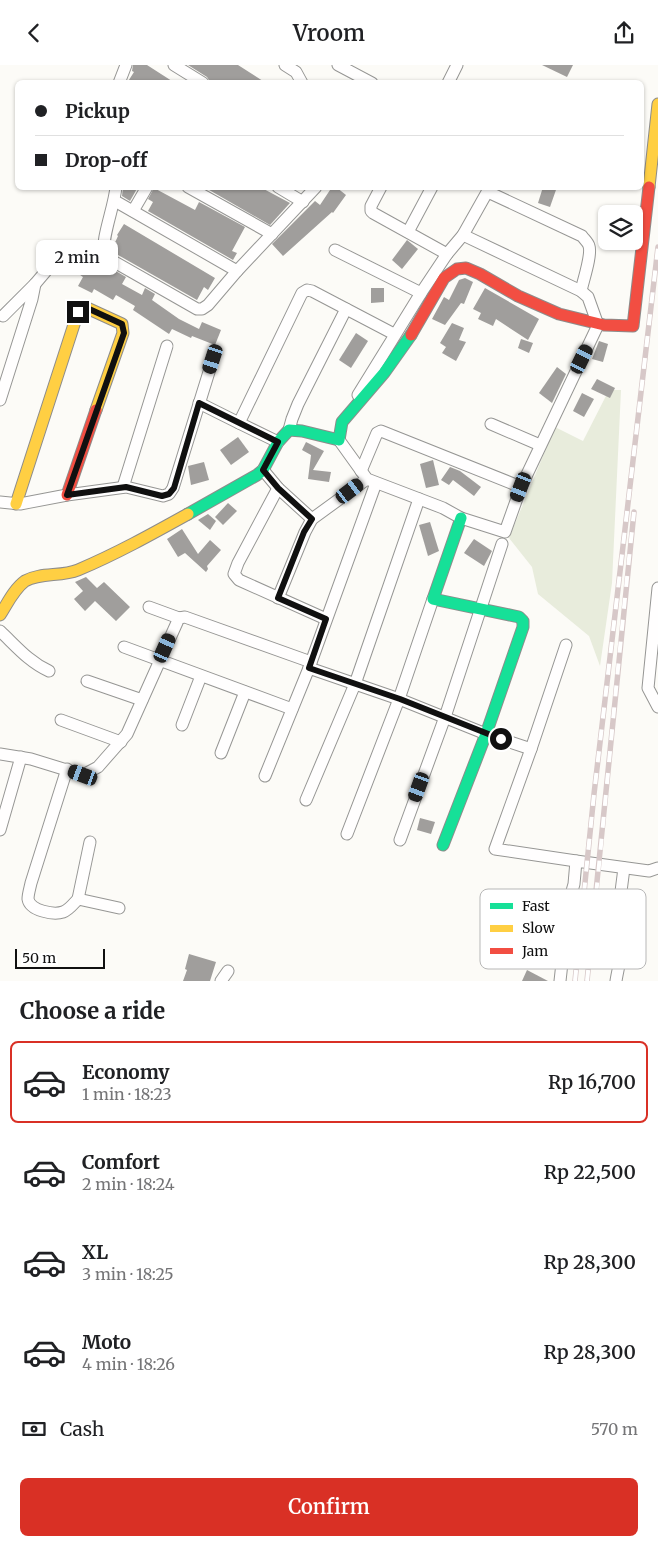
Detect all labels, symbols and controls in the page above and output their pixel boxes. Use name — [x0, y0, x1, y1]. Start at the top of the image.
icon: back — [20, 19, 48, 47]
text: Vroom — [293, 19, 365, 47]
icon: share — [610, 19, 638, 47]
text: Pickup — [65, 99, 130, 123]
text: Drop-off — [65, 148, 147, 172]
map controls — [598, 205, 643, 250]
button: layers — [598, 205, 643, 250]
callout: 2 min — [37, 239, 119, 275]
text: 2 min — [54, 247, 100, 267]
route end — [67, 301, 89, 323]
car — [201, 342, 224, 376]
car — [568, 342, 595, 376]
car — [508, 470, 533, 504]
car — [333, 476, 366, 506]
car — [152, 631, 177, 665]
route start — [490, 728, 512, 750]
car — [66, 763, 99, 787]
car — [406, 770, 431, 804]
legend — [480, 889, 646, 969]
text: Fast — [522, 897, 550, 915]
text: Slow — [522, 919, 555, 937]
text: Jam — [521, 942, 548, 960]
scale bar — [15, 946, 105, 969]
text: 50 m — [22, 949, 56, 967]
text: Choose a ride — [20, 997, 165, 1025]
icon: car — [22, 1060, 67, 1105]
text: Economy — [82, 1060, 170, 1084]
text: Rp 16,700 — [548, 1070, 636, 1094]
text: 1 min · 18:23 — [82, 1084, 172, 1104]
icon: car — [22, 1150, 67, 1195]
text: Comfort — [82, 1150, 160, 1174]
text: Rp 22,500 — [544, 1160, 636, 1184]
text: 2 min · 18:24 — [82, 1174, 175, 1194]
icon: car — [22, 1240, 67, 1285]
text: XL — [82, 1240, 108, 1264]
text: Rp 28,300 — [544, 1250, 636, 1274]
text: 3 min · 18:25 — [82, 1264, 174, 1284]
icon: car — [22, 1330, 67, 1375]
text: Moto — [82, 1330, 131, 1354]
text: Rp 28,300 — [544, 1340, 636, 1364]
text: 4 min · 18:26 — [82, 1354, 175, 1374]
icon: cash — [20, 1415, 48, 1443]
text: Cash — [60, 1417, 104, 1441]
text: 570 m — [591, 1419, 638, 1439]
button: Confirm — [20, 1478, 638, 1536]

